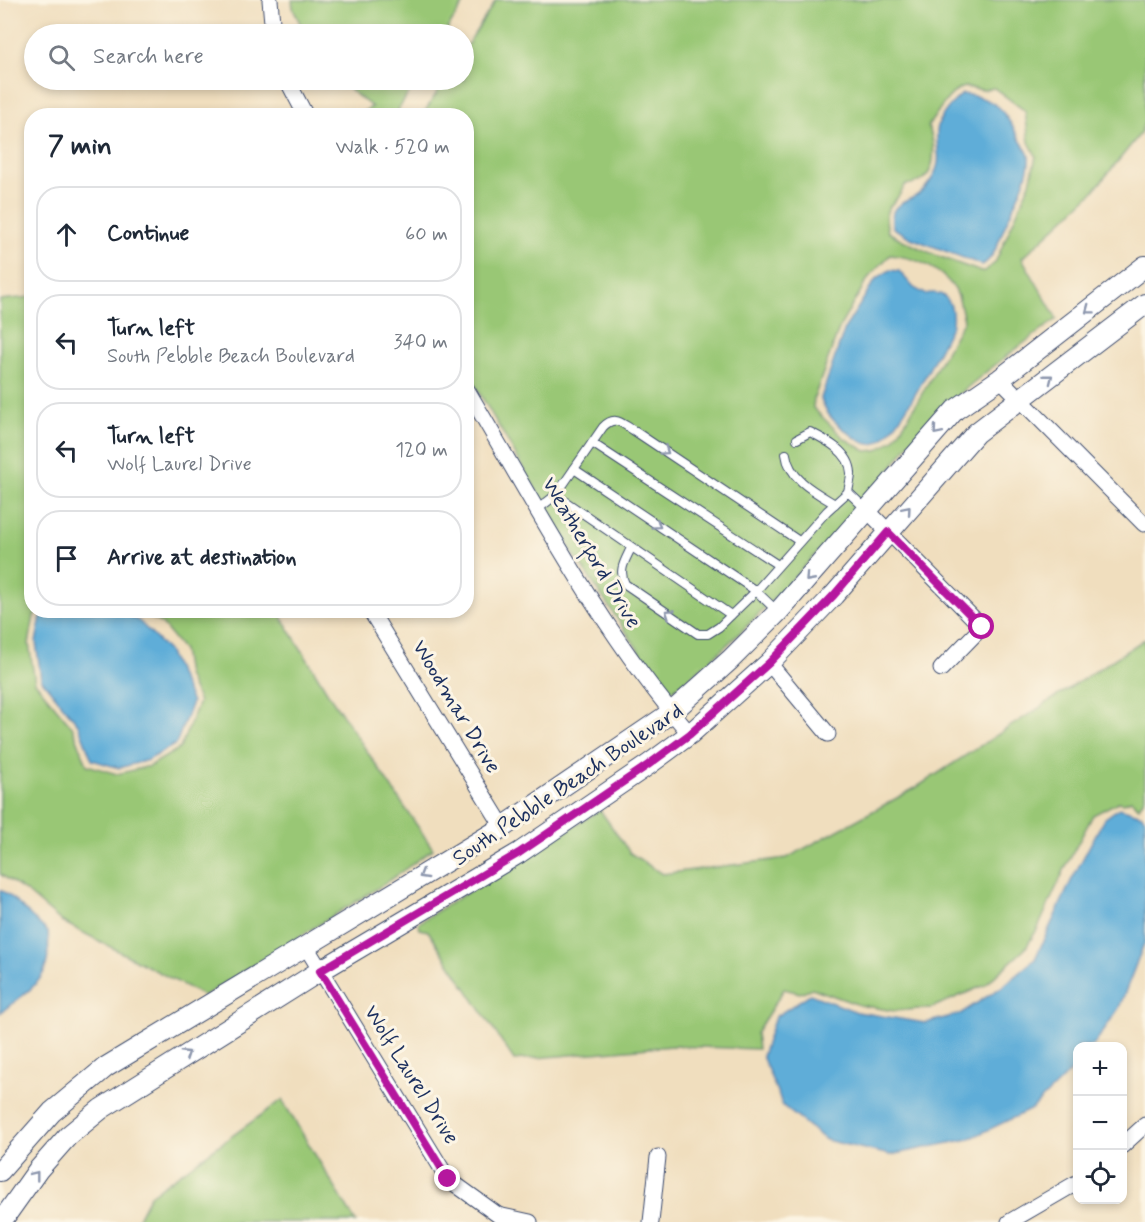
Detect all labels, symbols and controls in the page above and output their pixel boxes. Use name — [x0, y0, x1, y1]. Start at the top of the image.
search box — [24, 24, 474, 90]
icon: search — [45, 41, 78, 74]
text: Search here — [93, 43, 204, 71]
text: 7 min — [48, 130, 112, 164]
text: Walk · 520 m — [336, 134, 450, 161]
icon: ahead — [50, 218, 83, 251]
text: Continue — [107, 220, 189, 248]
text: 60 m — [405, 221, 448, 248]
one-way arrow — [1085, 303, 1096, 314]
text: Turn left — [107, 315, 195, 343]
icon: left — [50, 326, 83, 359]
text: 340 m — [393, 329, 448, 356]
text: South Pebble Beach Boulevard — [107, 343, 355, 370]
one-way arrow — [1042, 375, 1053, 386]
text: Turn left — [107, 423, 195, 451]
one-way arrow — [933, 424, 944, 435]
icon: left — [50, 434, 83, 467]
text: 120 m — [395, 437, 448, 464]
one-way arrow — [658, 444, 669, 455]
text: Wolf Laurel Drive — [107, 451, 252, 478]
street label: Weatherford Drive — [533, 472, 647, 635]
one-way arrow — [900, 507, 911, 517]
one-way arrow — [651, 517, 661, 529]
icon: arrive — [50, 542, 83, 575]
text: Arrive at destination — [107, 544, 297, 572]
one-way arrow — [805, 571, 816, 582]
one-way arrow — [664, 610, 675, 621]
route start — [968, 613, 994, 639]
street label: Woodmar Drive — [405, 635, 507, 779]
street label: South Pebble Beach Boulevard — [447, 697, 689, 873]
one-way arrow — [419, 867, 429, 879]
street label: Wolf Laurel Drive — [357, 1000, 465, 1150]
map controls — [1073, 1042, 1127, 1204]
button: + — [1073, 1042, 1127, 1096]
one-way arrow — [180, 1049, 190, 1061]
button: − — [1073, 1096, 1127, 1150]
button: locate — [1073, 1150, 1127, 1204]
route end — [434, 1165, 460, 1191]
one-way arrow — [27, 1170, 38, 1181]

